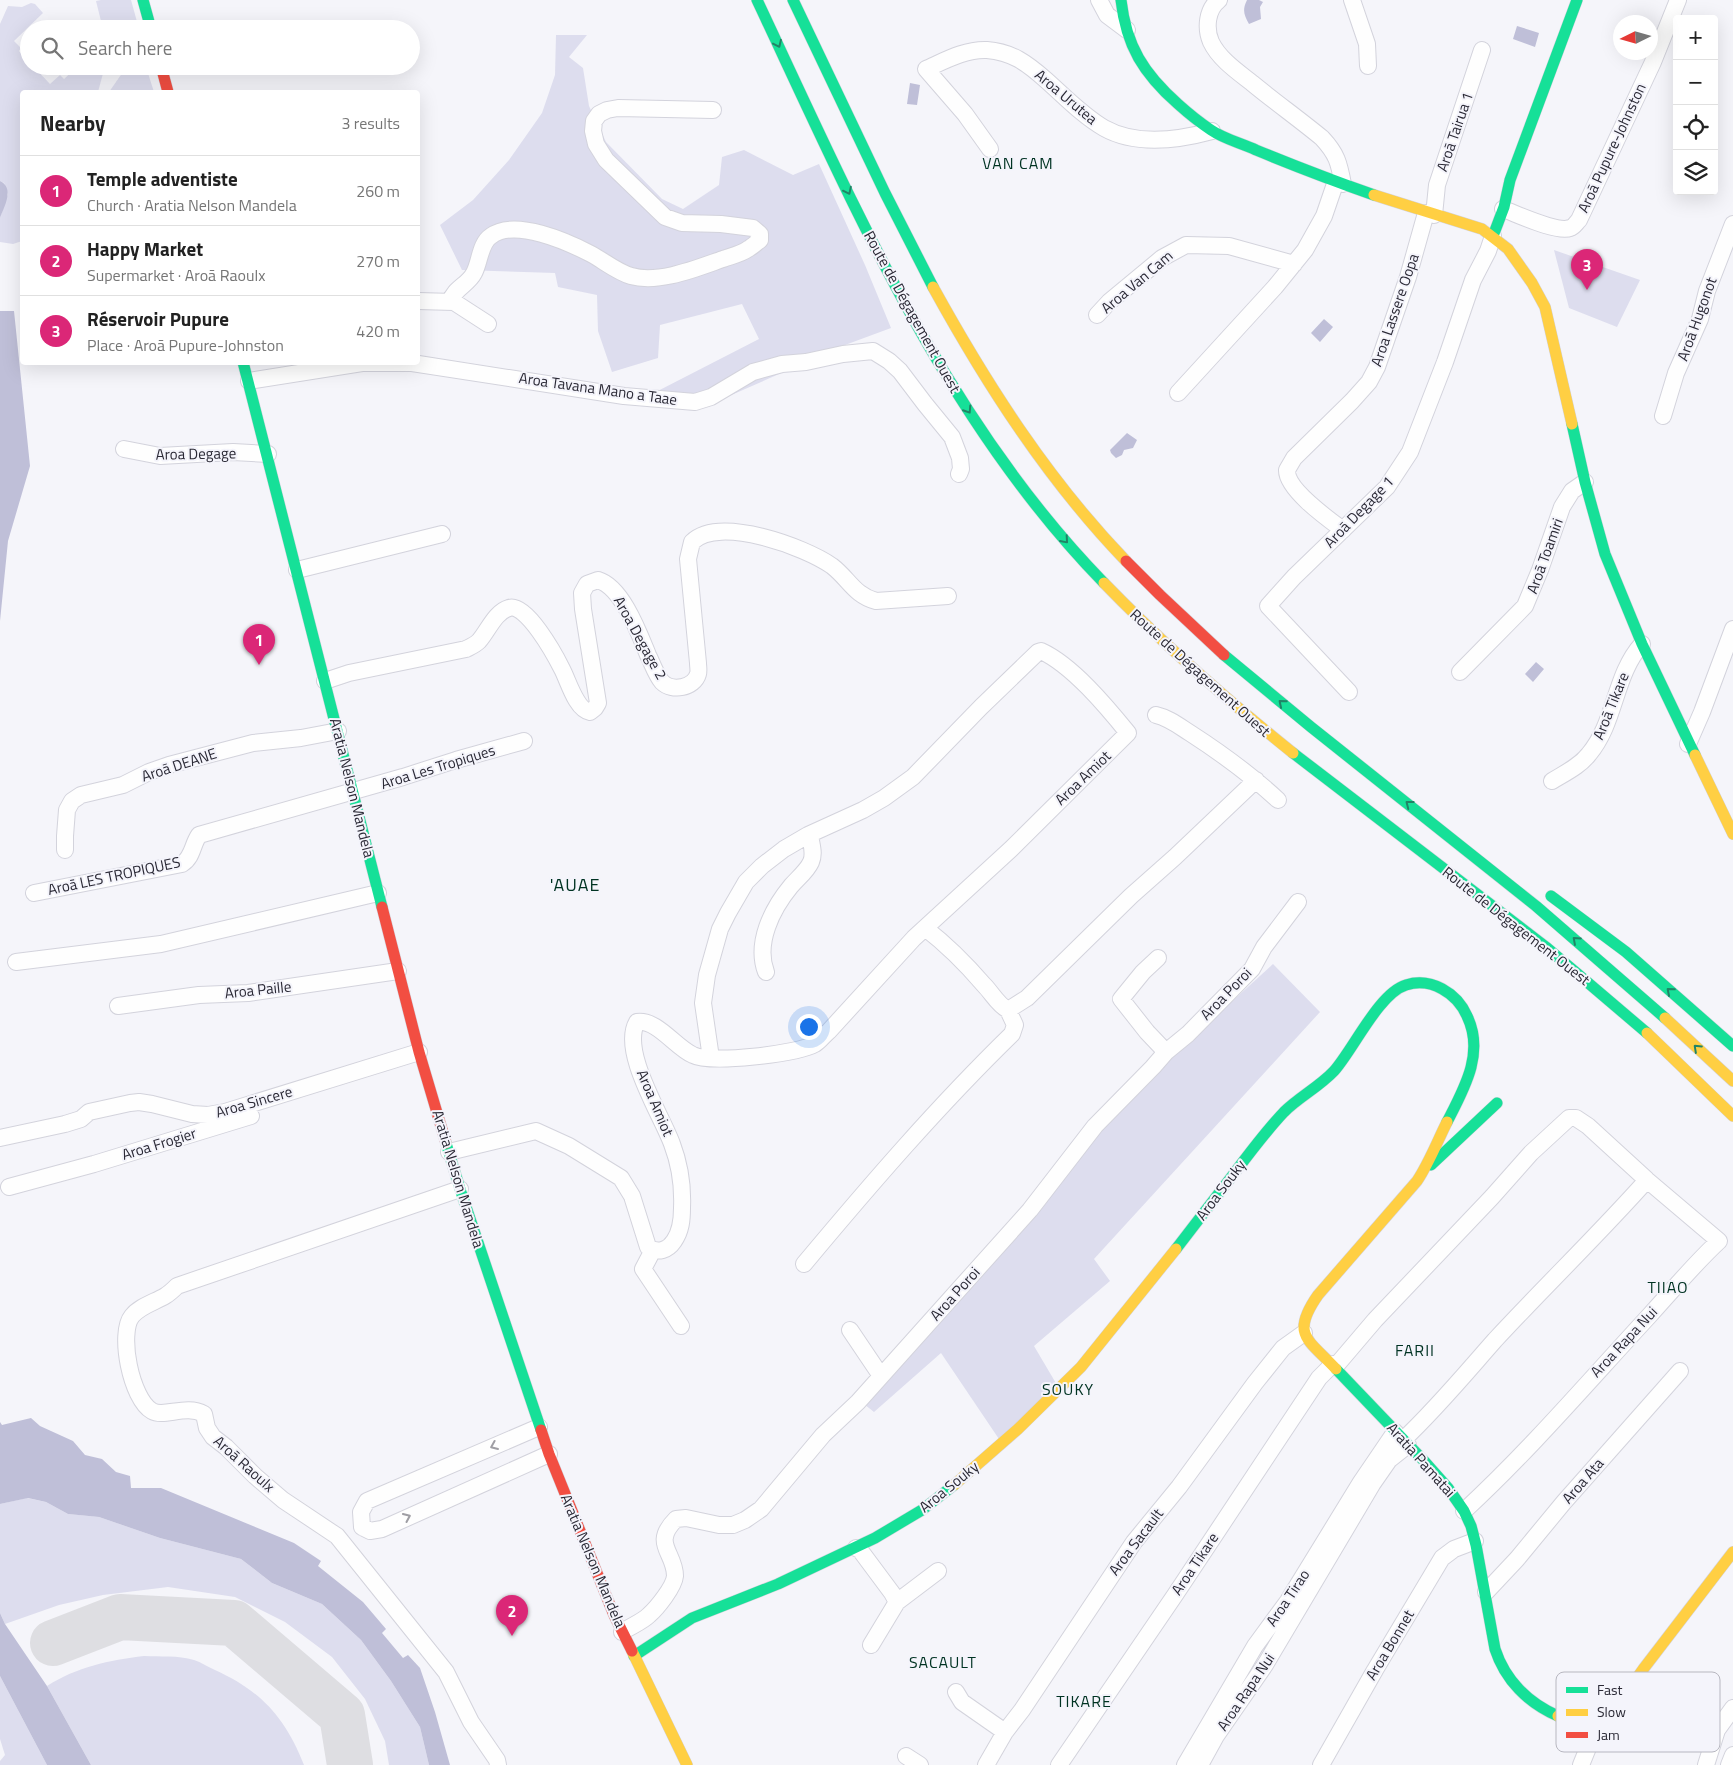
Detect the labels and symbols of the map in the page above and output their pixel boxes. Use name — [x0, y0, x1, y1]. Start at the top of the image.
north arrow — [1613, 15, 1658, 60]
one-way arrow — [771, 39, 782, 48]
street label: Aroa Urutea — [1030, 63, 1103, 130]
street label: Aroā Pupure-Johnston — [1571, 79, 1652, 216]
street label: Aroā Tairua 1 — [1430, 89, 1479, 175]
district label: VAN CAM — [982, 151, 1054, 175]
one-way arrow — [842, 185, 852, 194]
street label: Route de Dégagement Ouest — [858, 227, 967, 398]
street label: Aroa Van Cam — [1096, 244, 1178, 319]
pin: 3 — [1571, 249, 1603, 290]
street label: Aroa Lassere Oopa — [1364, 250, 1425, 369]
street label: Aroā Hugonot — [1671, 273, 1723, 364]
street label: Aroa Tavana Mano a Taae — [517, 366, 679, 411]
one-way arrow — [961, 404, 971, 413]
street label: Aroa Degage — [156, 441, 236, 466]
street label: Aroā Degage 1 — [1318, 471, 1399, 553]
street label: Aroā Toamiri — [1520, 515, 1569, 597]
one-way arrow — [1059, 534, 1068, 543]
street label: Aroa Degage 2 — [608, 592, 673, 684]
street label: Route de Dégagement Ouest — [1125, 603, 1276, 743]
pin: 1 — [243, 624, 275, 665]
street label: Aroā Tikare — [1587, 669, 1635, 743]
one-way arrow — [1279, 701, 1288, 709]
street label: Aratia Nelson Mandela — [324, 716, 381, 861]
street label: Aroa Les Tropiques — [378, 738, 498, 795]
street label: Aroā DEANE — [138, 742, 220, 788]
street label: Aroa Amiot — [1049, 744, 1117, 810]
one-way arrow — [1406, 802, 1415, 810]
street label: Aroā LES TROPIQUES — [45, 850, 182, 901]
street label: Route de Dégagement Ouest — [1437, 860, 1596, 991]
district label: 'AUAE — [550, 871, 600, 898]
one-way arrow — [1573, 937, 1582, 946]
street label: Aroa Poroi — [1195, 962, 1257, 1025]
street label: Aroa Paille — [224, 975, 292, 1004]
one-way arrow — [1667, 988, 1676, 997]
your location — [796, 1014, 822, 1040]
one-way arrow — [1694, 1045, 1703, 1054]
street label: Aroa Amiot — [631, 1066, 680, 1140]
street label: Aroa Sincere — [213, 1080, 295, 1123]
street label: Aratia Nelson Mandela — [427, 1107, 491, 1251]
street label: Aroa Frogier — [119, 1121, 199, 1166]
street label: Aroa Souky — [1190, 1154, 1251, 1225]
street label: Aroa Poroi — [924, 1262, 985, 1326]
district label: TIIAO — [1647, 1275, 1689, 1299]
street label: Aroa Rapa Nui — [1585, 1301, 1663, 1382]
district label: FARII — [1395, 1338, 1435, 1362]
district label: SOUKY — [1042, 1377, 1094, 1401]
street label: Aratia Pamatai — [1382, 1417, 1461, 1502]
street label: Aroā Raoulx — [209, 1430, 280, 1498]
one-way arrow — [490, 1440, 499, 1451]
street label: Aroa Ata — [1556, 1452, 1609, 1509]
street label: Aroa Souky — [914, 1455, 984, 1518]
street label: Aratia Nelson Mandela — [555, 1490, 632, 1632]
street label: Aroa Sacault — [1103, 1503, 1169, 1580]
one-way arrow — [402, 1513, 411, 1524]
street label: Aroa Tikare — [1165, 1528, 1224, 1600]
street label: Aroa Tirao — [1260, 1564, 1315, 1631]
pin: 2 — [496, 1595, 528, 1636]
street label: Aroa Bonnet — [1359, 1604, 1420, 1684]
street label: Aroa Rapa Nui — [1211, 1648, 1280, 1735]
district label: SACAULT — [909, 1650, 977, 1674]
legend — [1556, 1672, 1720, 1752]
text: Fast — [1597, 1679, 1622, 1700]
district label: TIKARE — [1056, 1689, 1112, 1713]
text: Slow — [1597, 1701, 1626, 1722]
text: Jam — [1597, 1724, 1620, 1745]

